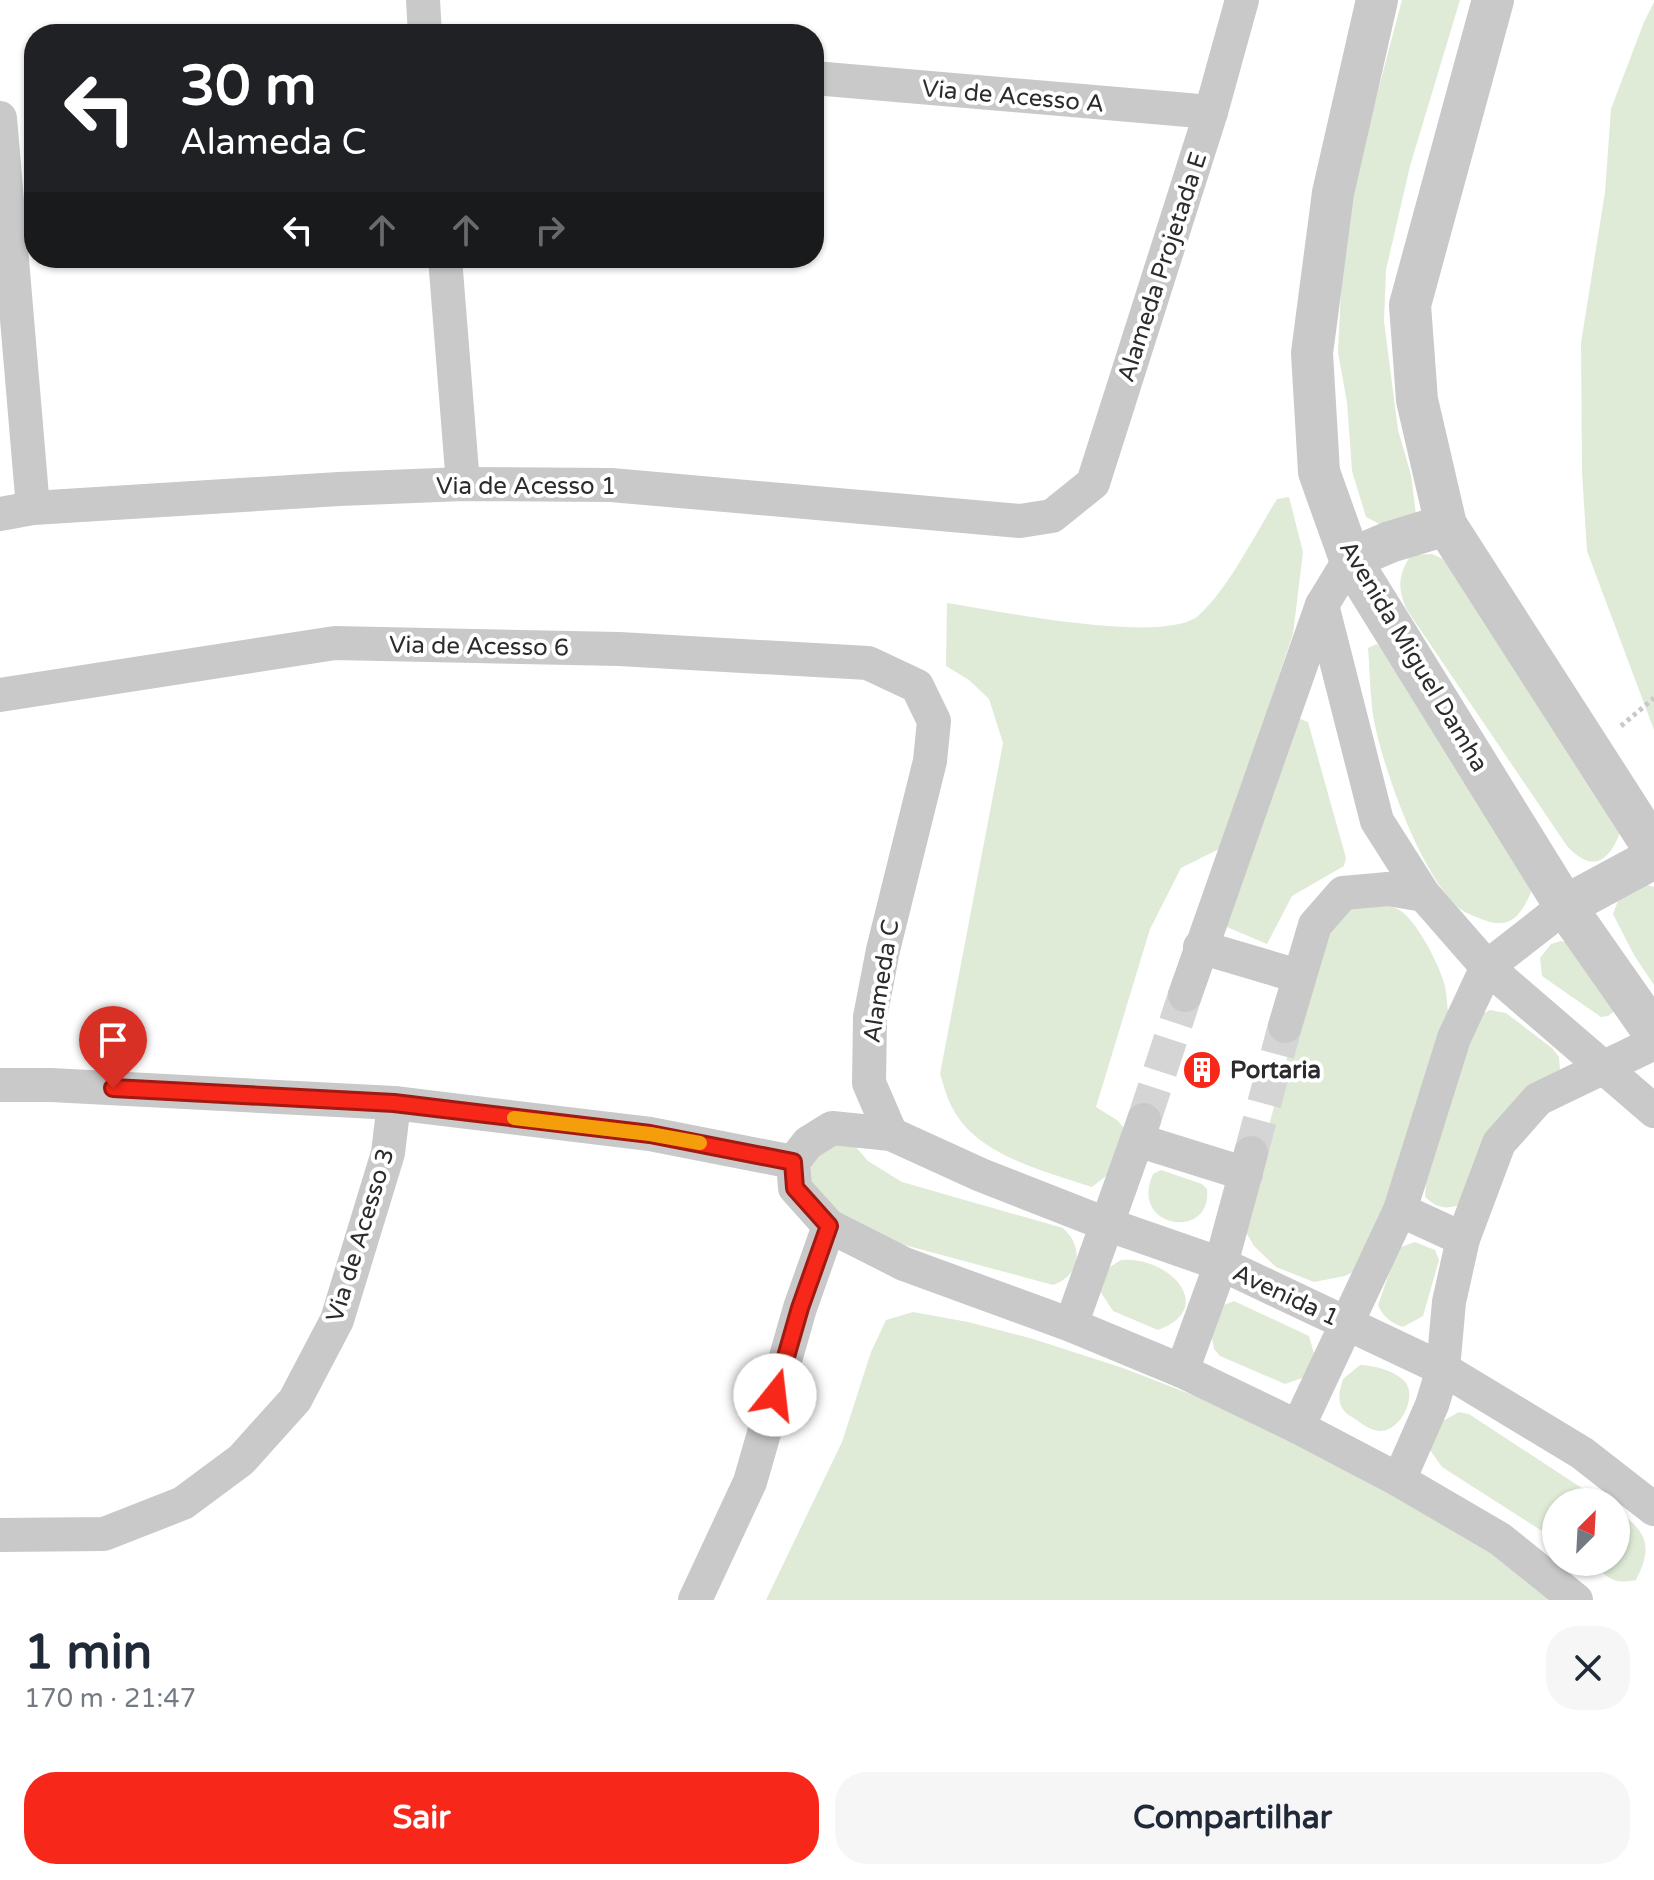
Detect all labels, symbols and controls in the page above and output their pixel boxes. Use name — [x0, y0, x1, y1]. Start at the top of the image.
text: 30 m — [180, 53, 316, 120]
icon: left — [48, 56, 152, 160]
street label: Via de Acesso A — [921, 74, 1105, 119]
text: Alameda C — [180, 121, 367, 164]
street label: Alameda Projetada E — [1112, 149, 1213, 386]
icon: left — [276, 208, 320, 252]
icon: ahead — [360, 208, 404, 252]
icon: ahead — [444, 208, 488, 252]
icon: right — [528, 208, 572, 252]
street label: Via de Acesso 1 — [436, 472, 616, 501]
street label: Avenida Miguel Damha — [1333, 535, 1494, 777]
street label: Via de Acesso 6 — [389, 630, 569, 663]
street label: Alameda C — [857, 917, 906, 1045]
pin — [79, 1006, 147, 1088]
icon: arrive — [91, 1018, 135, 1062]
building icon: Portaria — [1181, 1049, 1223, 1091]
place label: Portaria — [1230, 1056, 1321, 1085]
street label: Via de Acesso 3 — [320, 1145, 401, 1325]
street label: Avenida 1 — [1228, 1258, 1343, 1333]
position arrow — [733, 1353, 817, 1437]
north arrow — [1542, 1488, 1630, 1576]
map controls — [1542, 1488, 1630, 1576]
text: 1 min — [24, 1624, 152, 1682]
button: close — [1546, 1626, 1630, 1710]
text: 170 m · 21:47 — [24, 1683, 196, 1714]
button: Sair — [24, 1772, 819, 1864]
button: Compartilhar — [835, 1772, 1630, 1864]

